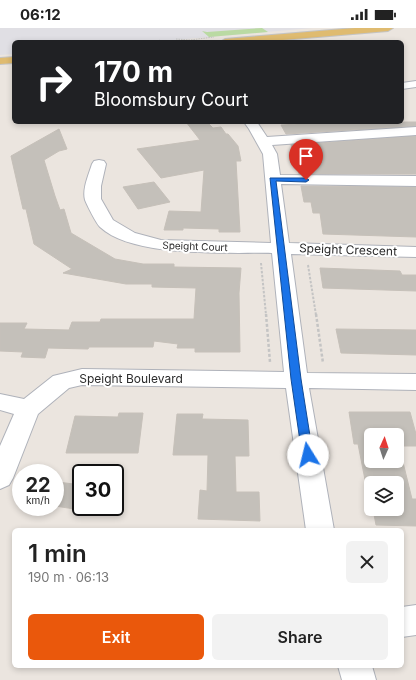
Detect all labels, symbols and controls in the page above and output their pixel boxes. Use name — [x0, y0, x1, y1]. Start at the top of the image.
text: 06:12 — [20, 5, 61, 24]
text: 170 m — [94, 55, 173, 89]
icon: right — [28, 56, 80, 108]
text: Bloomsbury Court — [94, 89, 248, 110]
pin — [289, 139, 323, 180]
icon: arrive — [295, 145, 317, 167]
street label: Speight Court — [162, 239, 229, 253]
street label: Speight Crescent — [299, 240, 397, 259]
street label: Speight Boulevard — [79, 371, 183, 386]
north arrow — [364, 428, 404, 468]
map controls — [364, 428, 404, 516]
position arrow — [287, 434, 329, 476]
speed limit sign: 30 — [72, 464, 124, 516]
text: 22 — [25, 473, 51, 497]
button: layers — [364, 476, 404, 516]
text: km/h — [26, 494, 50, 506]
text: 1 min — [28, 539, 87, 568]
button: close — [346, 541, 388, 583]
text: 190 m · 06:13 — [28, 569, 109, 585]
button: Exit — [28, 614, 204, 660]
button: Share — [212, 614, 388, 660]

